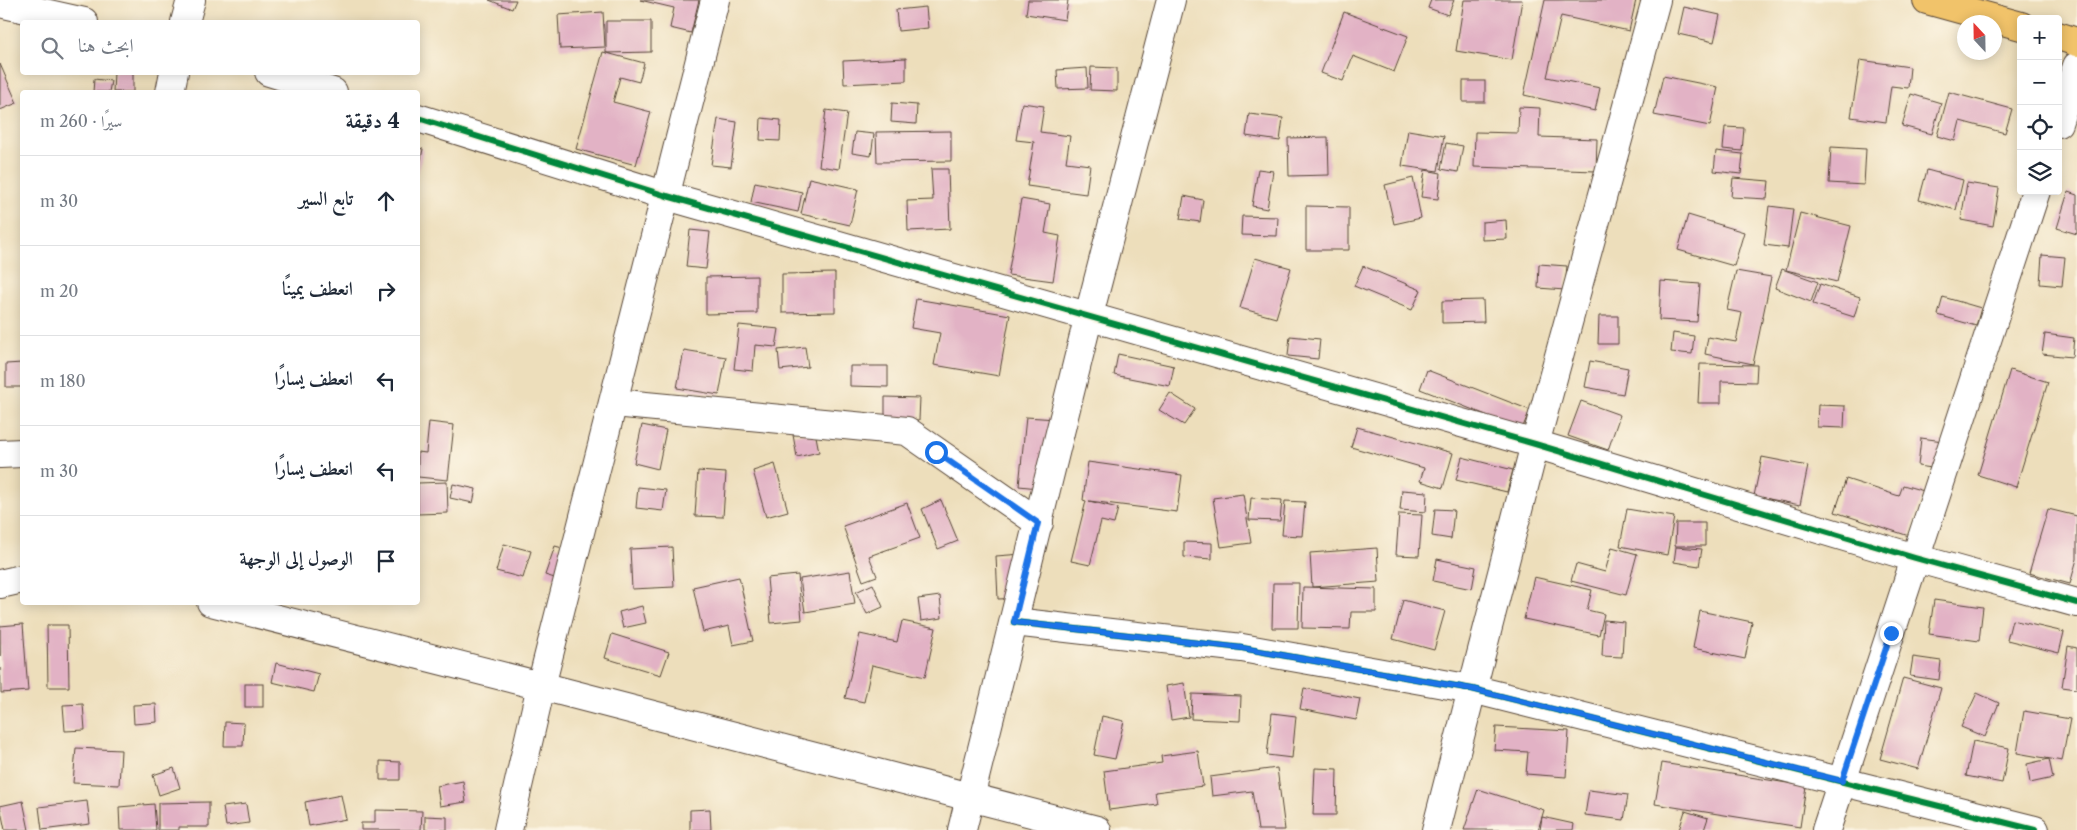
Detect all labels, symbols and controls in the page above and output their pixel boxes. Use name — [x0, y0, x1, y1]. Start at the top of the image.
north arrow — [1957, 15, 2002, 60]
map controls — [2017, 15, 2062, 195]
button: + — [2017, 15, 2062, 60]
search box — [20, 20, 420, 75]
icon: search — [38, 34, 66, 62]
text: ابحث هنا — [78, 34, 134, 57]
button: − — [2017, 60, 2062, 105]
button: locate — [2017, 105, 2062, 150]
text: 4 دقيقة — [346, 108, 400, 133]
text: سيرًا · 260 m — [40, 111, 122, 131]
button: layers — [2017, 150, 2062, 195]
text: تابع السير — [299, 187, 353, 210]
icon: ahead — [372, 187, 400, 215]
text: 30 m — [40, 191, 78, 211]
text: انعطف يمينًا — [282, 277, 353, 300]
icon: right — [372, 277, 400, 305]
text: 20 m — [40, 281, 79, 301]
text: انعطف يسارًا — [274, 367, 353, 390]
icon: left — [372, 367, 400, 395]
text: 180 m — [40, 371, 86, 391]
route start — [925, 441, 948, 464]
text: انعطف يسارًا — [274, 457, 353, 480]
icon: left — [372, 457, 400, 485]
text: 30 m — [40, 461, 78, 481]
text: الوصول إلى الوجهة — [239, 547, 353, 570]
icon: arrive — [372, 547, 400, 575]
route end — [1880, 622, 1903, 645]

